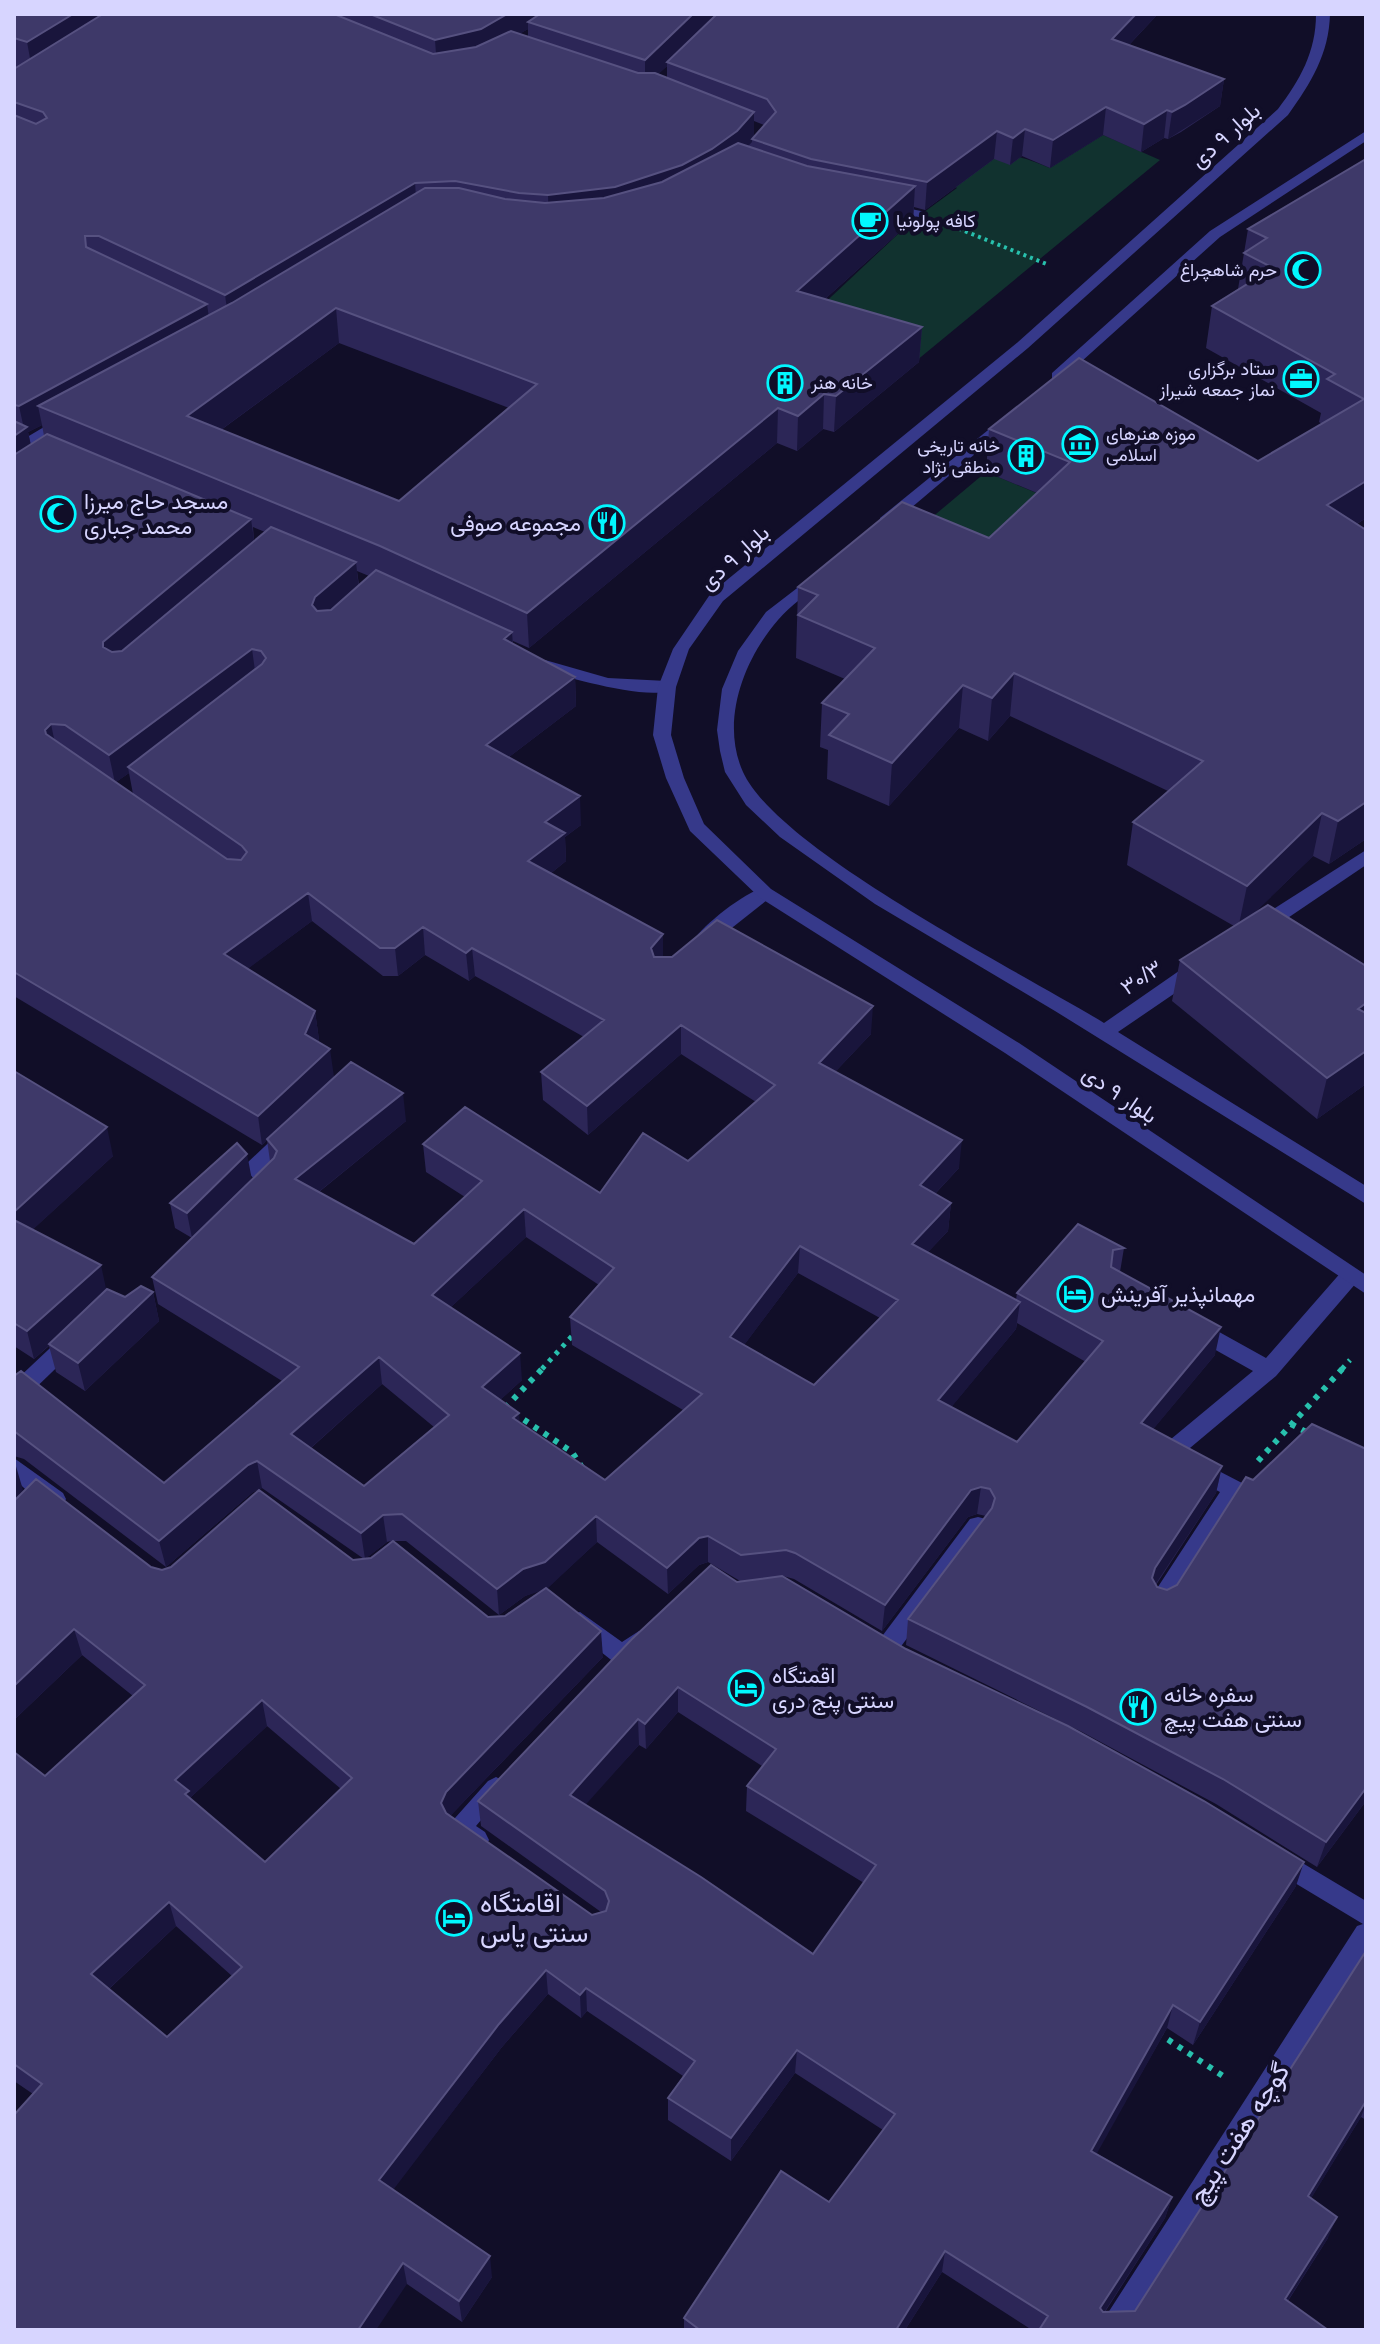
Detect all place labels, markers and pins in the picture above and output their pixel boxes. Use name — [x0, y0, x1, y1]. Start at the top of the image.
cafe icon: کافه پولونیا — [851, 202, 889, 240]
place label: کافه پولونیا — [896, 211, 975, 233]
mosque icon: حرم شاهچراغ — [1284, 251, 1322, 289]
place label: حرم شاهچراغ — [1180, 260, 1277, 282]
place label: ستاد برگزاری نماز جمعه شیراز — [1158, 359, 1275, 401]
office icon: ستاد برگزاری نماز جمعه شیراز — [1282, 360, 1320, 398]
building icon: خانه هنر — [766, 364, 804, 402]
place label: خانه هنر — [810, 373, 873, 394]
place label: موزه هنرهای اسلامی — [1106, 424, 1196, 466]
museum icon: موزه هنرهای اسلامی — [1061, 425, 1099, 463]
place label: خانه تاریخی منطقی نژاد — [917, 436, 1000, 478]
building icon: خانه تاریخی منطقی نژاد — [1007, 437, 1045, 475]
place label: مسجد حاج میرزا محمد جباری — [84, 489, 228, 540]
mosque icon: مسجد حاج میرزا محمد جباری — [39, 495, 77, 533]
restaurant icon: مجموعه صوفی — [588, 504, 626, 542]
place label: مجموعه صوفی — [450, 511, 581, 537]
hotel icon: مهمانپذیر آفرینش — [1056, 1275, 1094, 1313]
place label: مهمانپذیر آفرینش — [1101, 1282, 1255, 1309]
place label: اقمتگاه سنتی پنج دری — [772, 1663, 894, 1715]
hotel icon: اقمتگاه سنتی پنج دری — [727, 1669, 765, 1707]
place label: سفره خانه سنتی هفت پیچ — [1164, 1682, 1302, 1734]
restaurant icon: سفره خانه سنتی هفت پیچ — [1119, 1688, 1157, 1726]
place label: اقامتگاه سنتی یاس — [480, 1888, 588, 1949]
hotel icon: اقامتگاه سنتی یاس — [435, 1899, 473, 1937]

